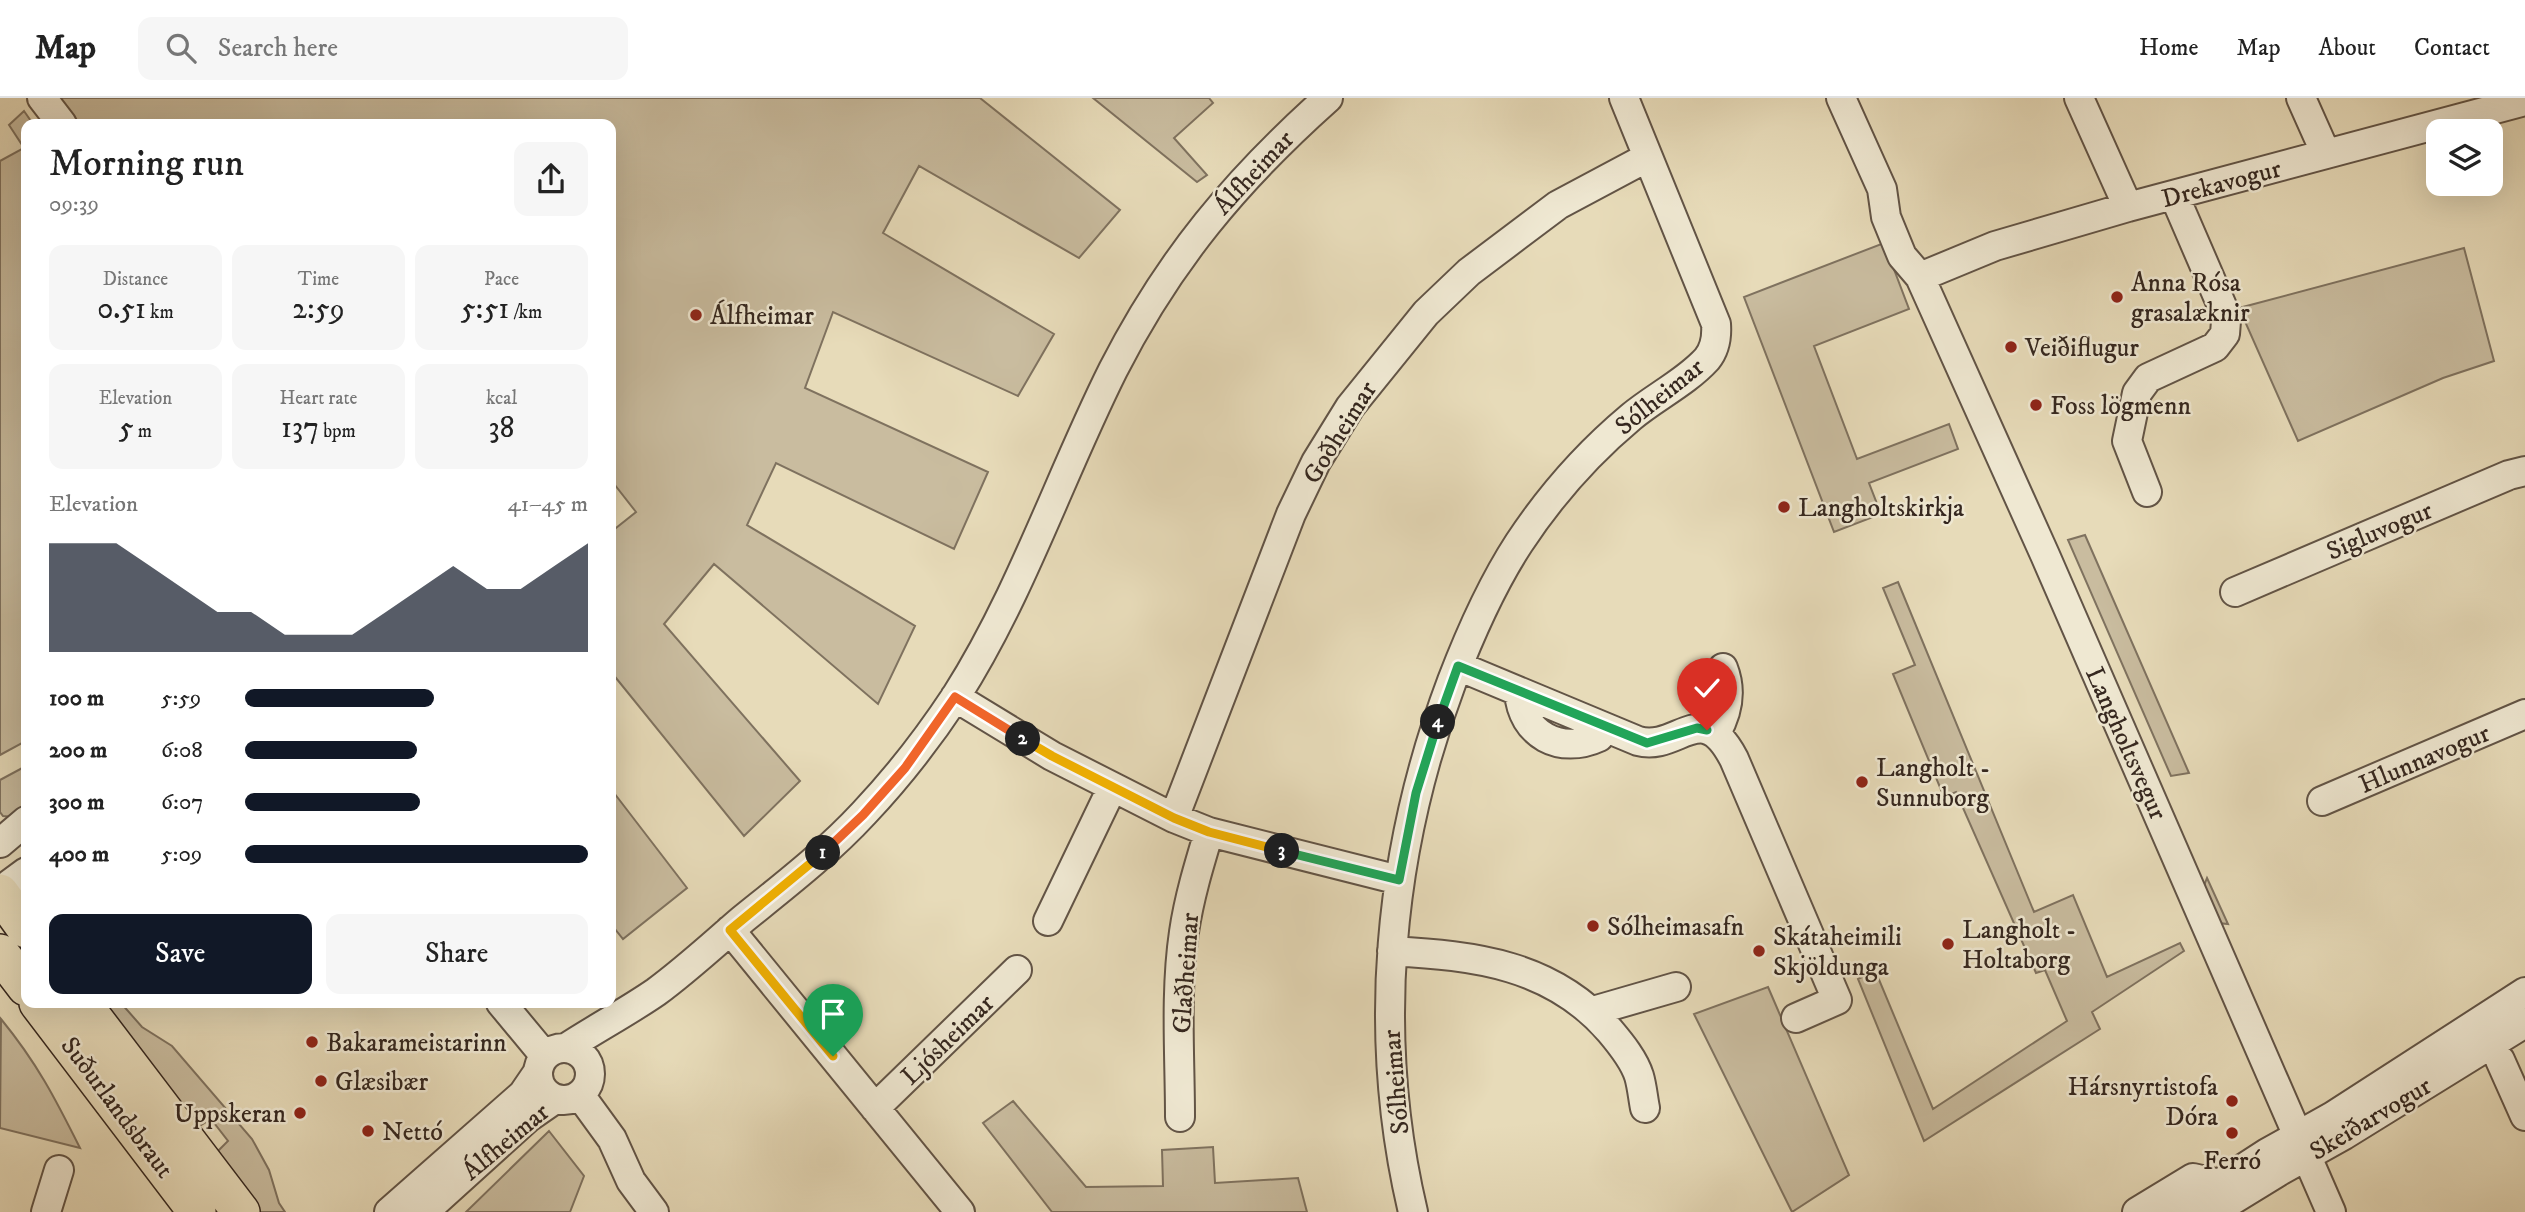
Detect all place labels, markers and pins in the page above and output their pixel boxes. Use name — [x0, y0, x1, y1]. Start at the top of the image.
place label: Anna Rósa grasalæknir — [2131, 267, 2250, 330]
marker: Anna Rósa grasalæknir — [2109, 289, 2125, 305]
place label: Álfheimar — [710, 299, 814, 333]
marker: Álfheimar — [688, 307, 704, 323]
place label: Veiðiflugur — [2024, 332, 2139, 365]
marker: Veiðiflugur — [2003, 339, 2019, 355]
place label: Foss lögmenn — [2050, 390, 2191, 423]
marker: Foss lögmenn — [2028, 397, 2044, 413]
place label: Langholtskirkja — [1798, 492, 1964, 525]
marker: Langholtskirkja — [1776, 499, 1792, 515]
pin — [1677, 658, 1737, 730]
pin: 4 — [1420, 704, 1456, 740]
pin: 2 — [1006, 722, 1040, 756]
place label: Langholt - Sunnuborg — [1876, 752, 1990, 815]
marker: Langholt - Sunnuborg — [1854, 774, 1870, 790]
pin: 3 — [1264, 834, 1300, 868]
pin: 1 — [806, 836, 840, 870]
place label: Sólheimasafn — [1607, 911, 1745, 944]
place label: Langholt - Holtaborg — [1962, 914, 2076, 977]
marker: Sólheimasafn — [1585, 918, 1601, 934]
place label: Skátaheimili Skjöldunga — [1773, 921, 1902, 984]
marker: Langholt - Holtaborg — [1940, 936, 1956, 952]
marker: Skátaheimili Skjöldunga — [1751, 943, 1767, 959]
pin — [803, 984, 863, 1056]
place label: Bakarameistarinn — [326, 1027, 507, 1060]
marker: Bakarameistarinn — [304, 1034, 320, 1050]
place label: Glæsibær — [335, 1066, 428, 1099]
place label: Hársnyrtistofa Dóra — [2067, 1071, 2218, 1134]
marker: Glæsibær — [313, 1073, 329, 1089]
marker: Hársnyrtistofa Dóra — [2224, 1093, 2240, 1109]
place label: Uppskeran — [174, 1098, 286, 1131]
marker: Uppskeran — [292, 1105, 308, 1121]
place label: Nettó — [382, 1116, 443, 1149]
marker: Nettó — [360, 1123, 376, 1139]
marker: Ferró — [2224, 1125, 2240, 1141]
place label: Ferró — [2203, 1145, 2261, 1178]

